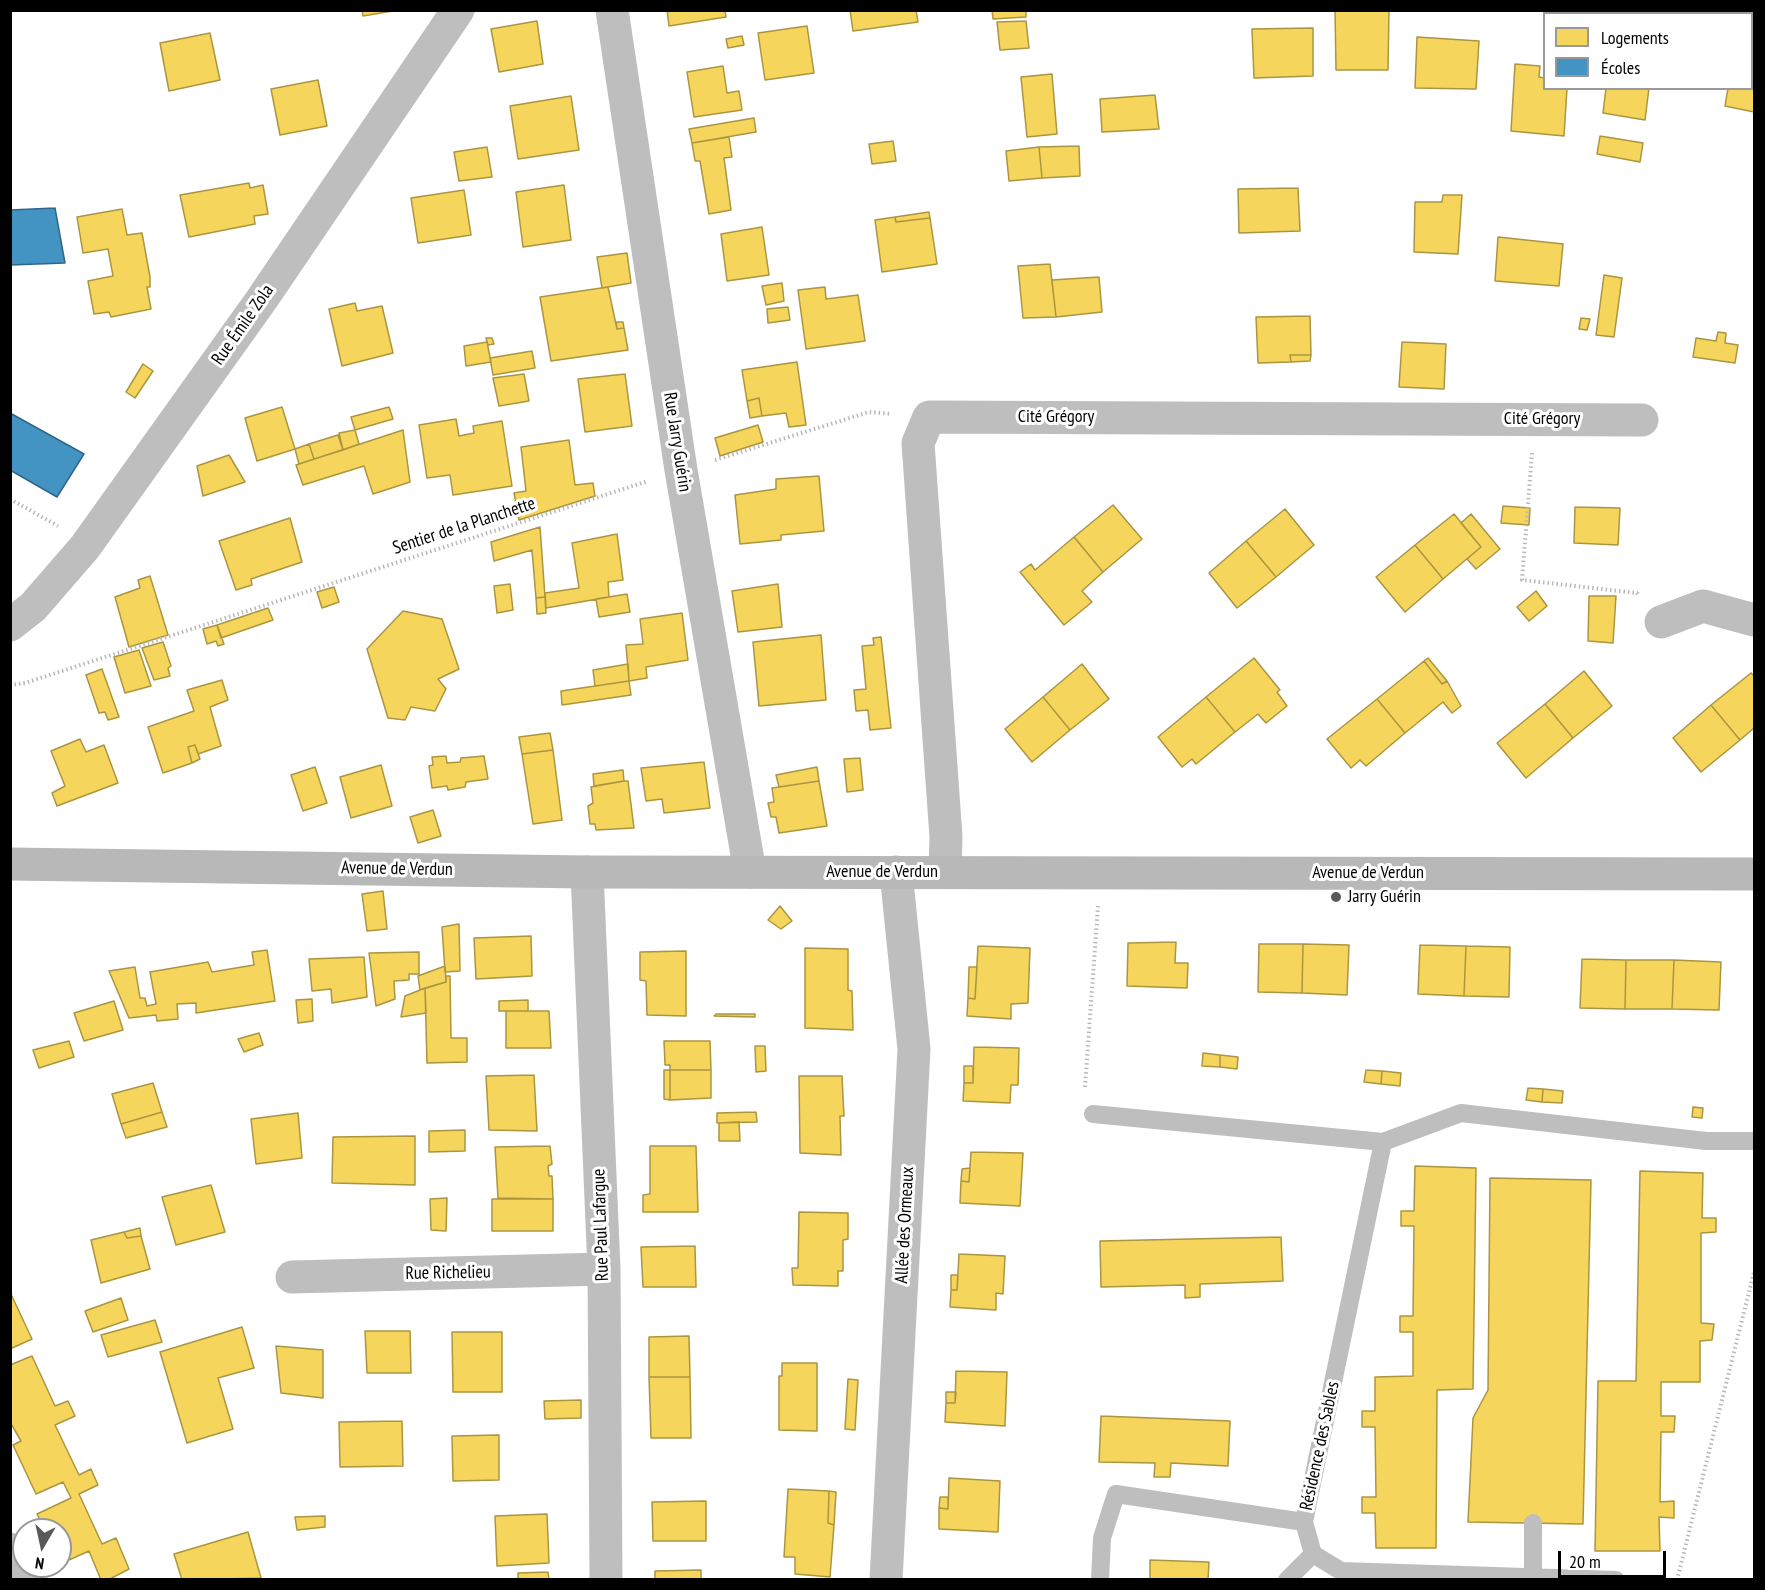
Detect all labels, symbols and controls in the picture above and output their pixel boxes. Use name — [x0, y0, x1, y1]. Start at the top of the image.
legend — [1543, 12, 1753, 90]
text: Logements — [1601, 26, 1669, 49]
text: Écoles — [1601, 56, 1640, 79]
street label: Rue Émile Zola — [208, 281, 278, 369]
street label: Rue Jarry Guérin — [658, 391, 696, 493]
street label: Cité Grégory — [1018, 406, 1094, 428]
street label: Cité Grégory — [1504, 408, 1580, 430]
street label: Sentier de la Planchette — [390, 493, 538, 559]
street label: Avenue de Verdun — [341, 857, 453, 881]
street label: Avenue de Verdun — [826, 861, 938, 883]
street label: Avenue de Verdun — [1312, 862, 1424, 884]
place label: Jarry Guérin — [1348, 886, 1421, 908]
marker: Jarry Guérin — [1329, 890, 1343, 904]
street label: Allée des Ormeaux — [891, 1166, 919, 1284]
street label: Rue Paul Lafargue — [588, 1168, 614, 1282]
street label: Rue Richelieu — [405, 1261, 491, 1285]
street label: Résidence des Sables — [1296, 1379, 1344, 1513]
north arrow — [12, 1518, 72, 1578]
scale bar — [1561, 1539, 1669, 1577]
text: 20 m — [1569, 1550, 1601, 1573]
text: N — [34, 1553, 45, 1574]

